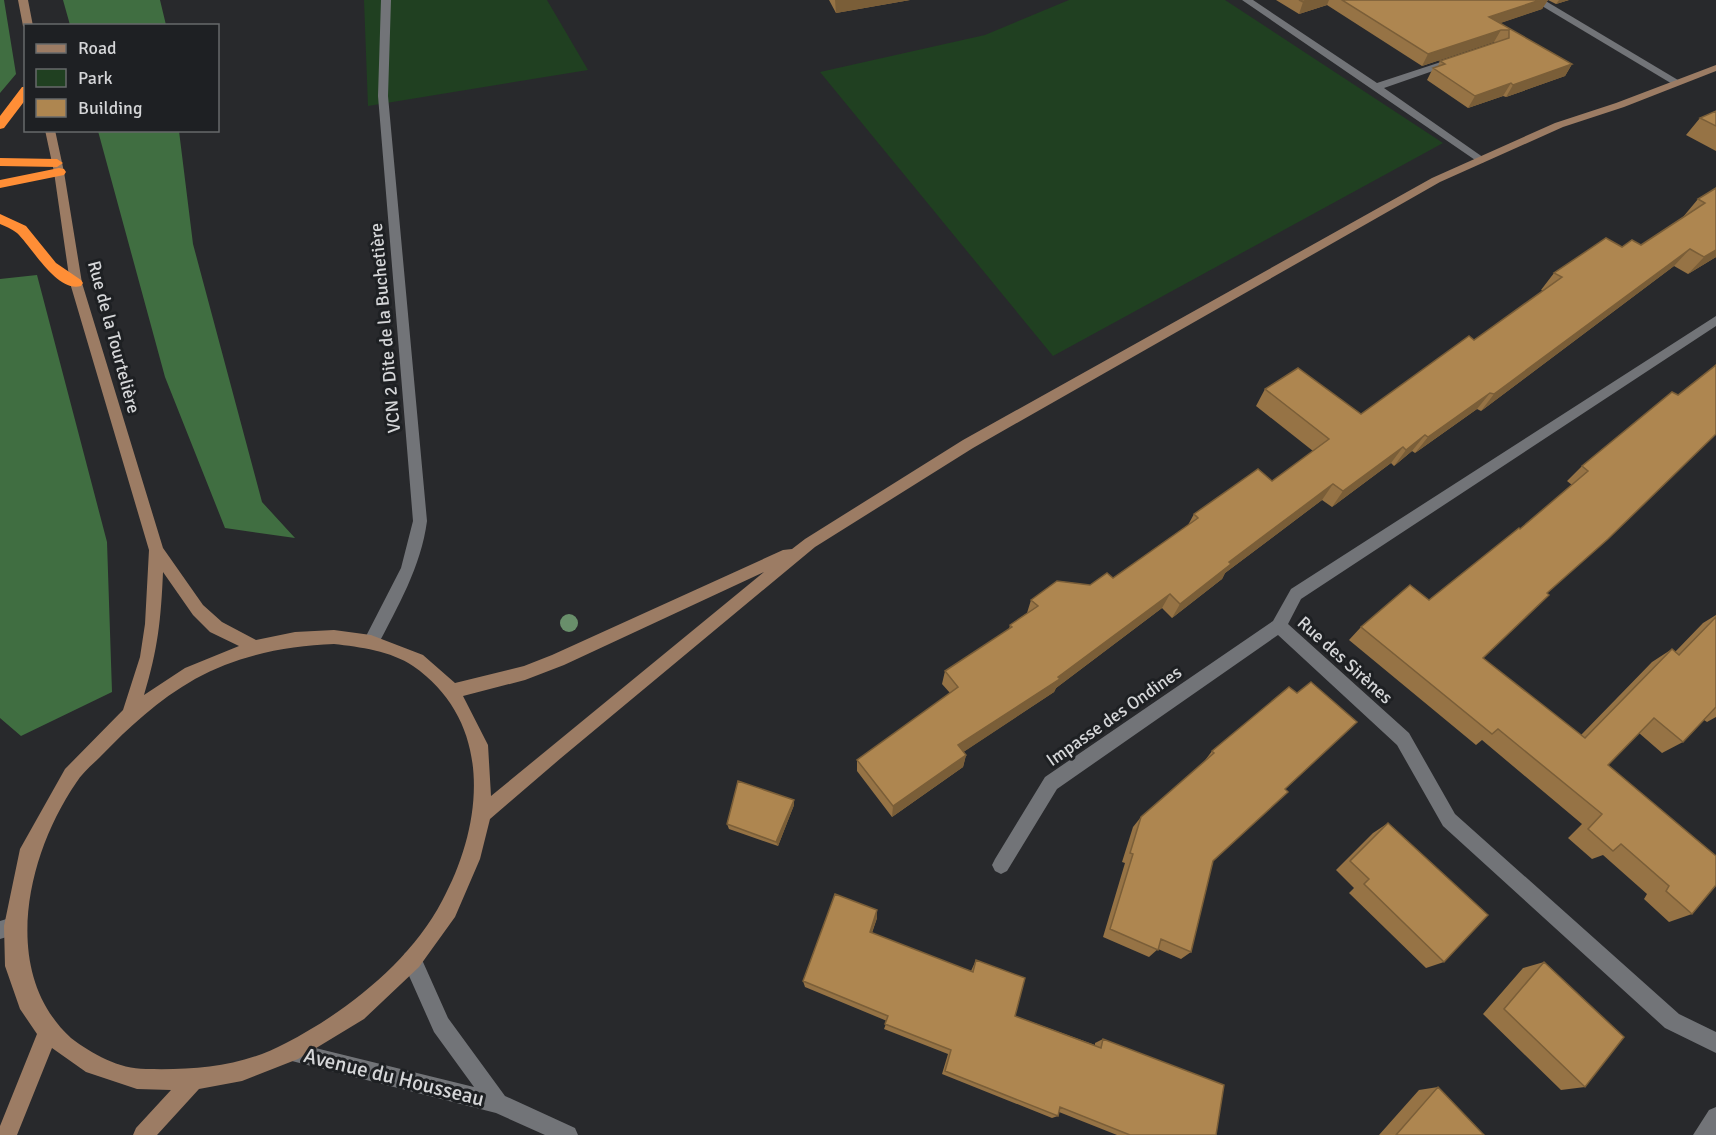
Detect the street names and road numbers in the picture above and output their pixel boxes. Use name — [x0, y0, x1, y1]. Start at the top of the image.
street label: VCN 2 Dite de la Buchetière — [365, 222, 405, 434]
street label: Rue de la Tourtelière — [83, 258, 145, 416]
street label: Rue des Sirènes — [1293, 612, 1397, 709]
street label: Impasse des Ondines — [1042, 661, 1186, 771]
street label: Avenue du Housseau — [301, 1042, 487, 1112]

